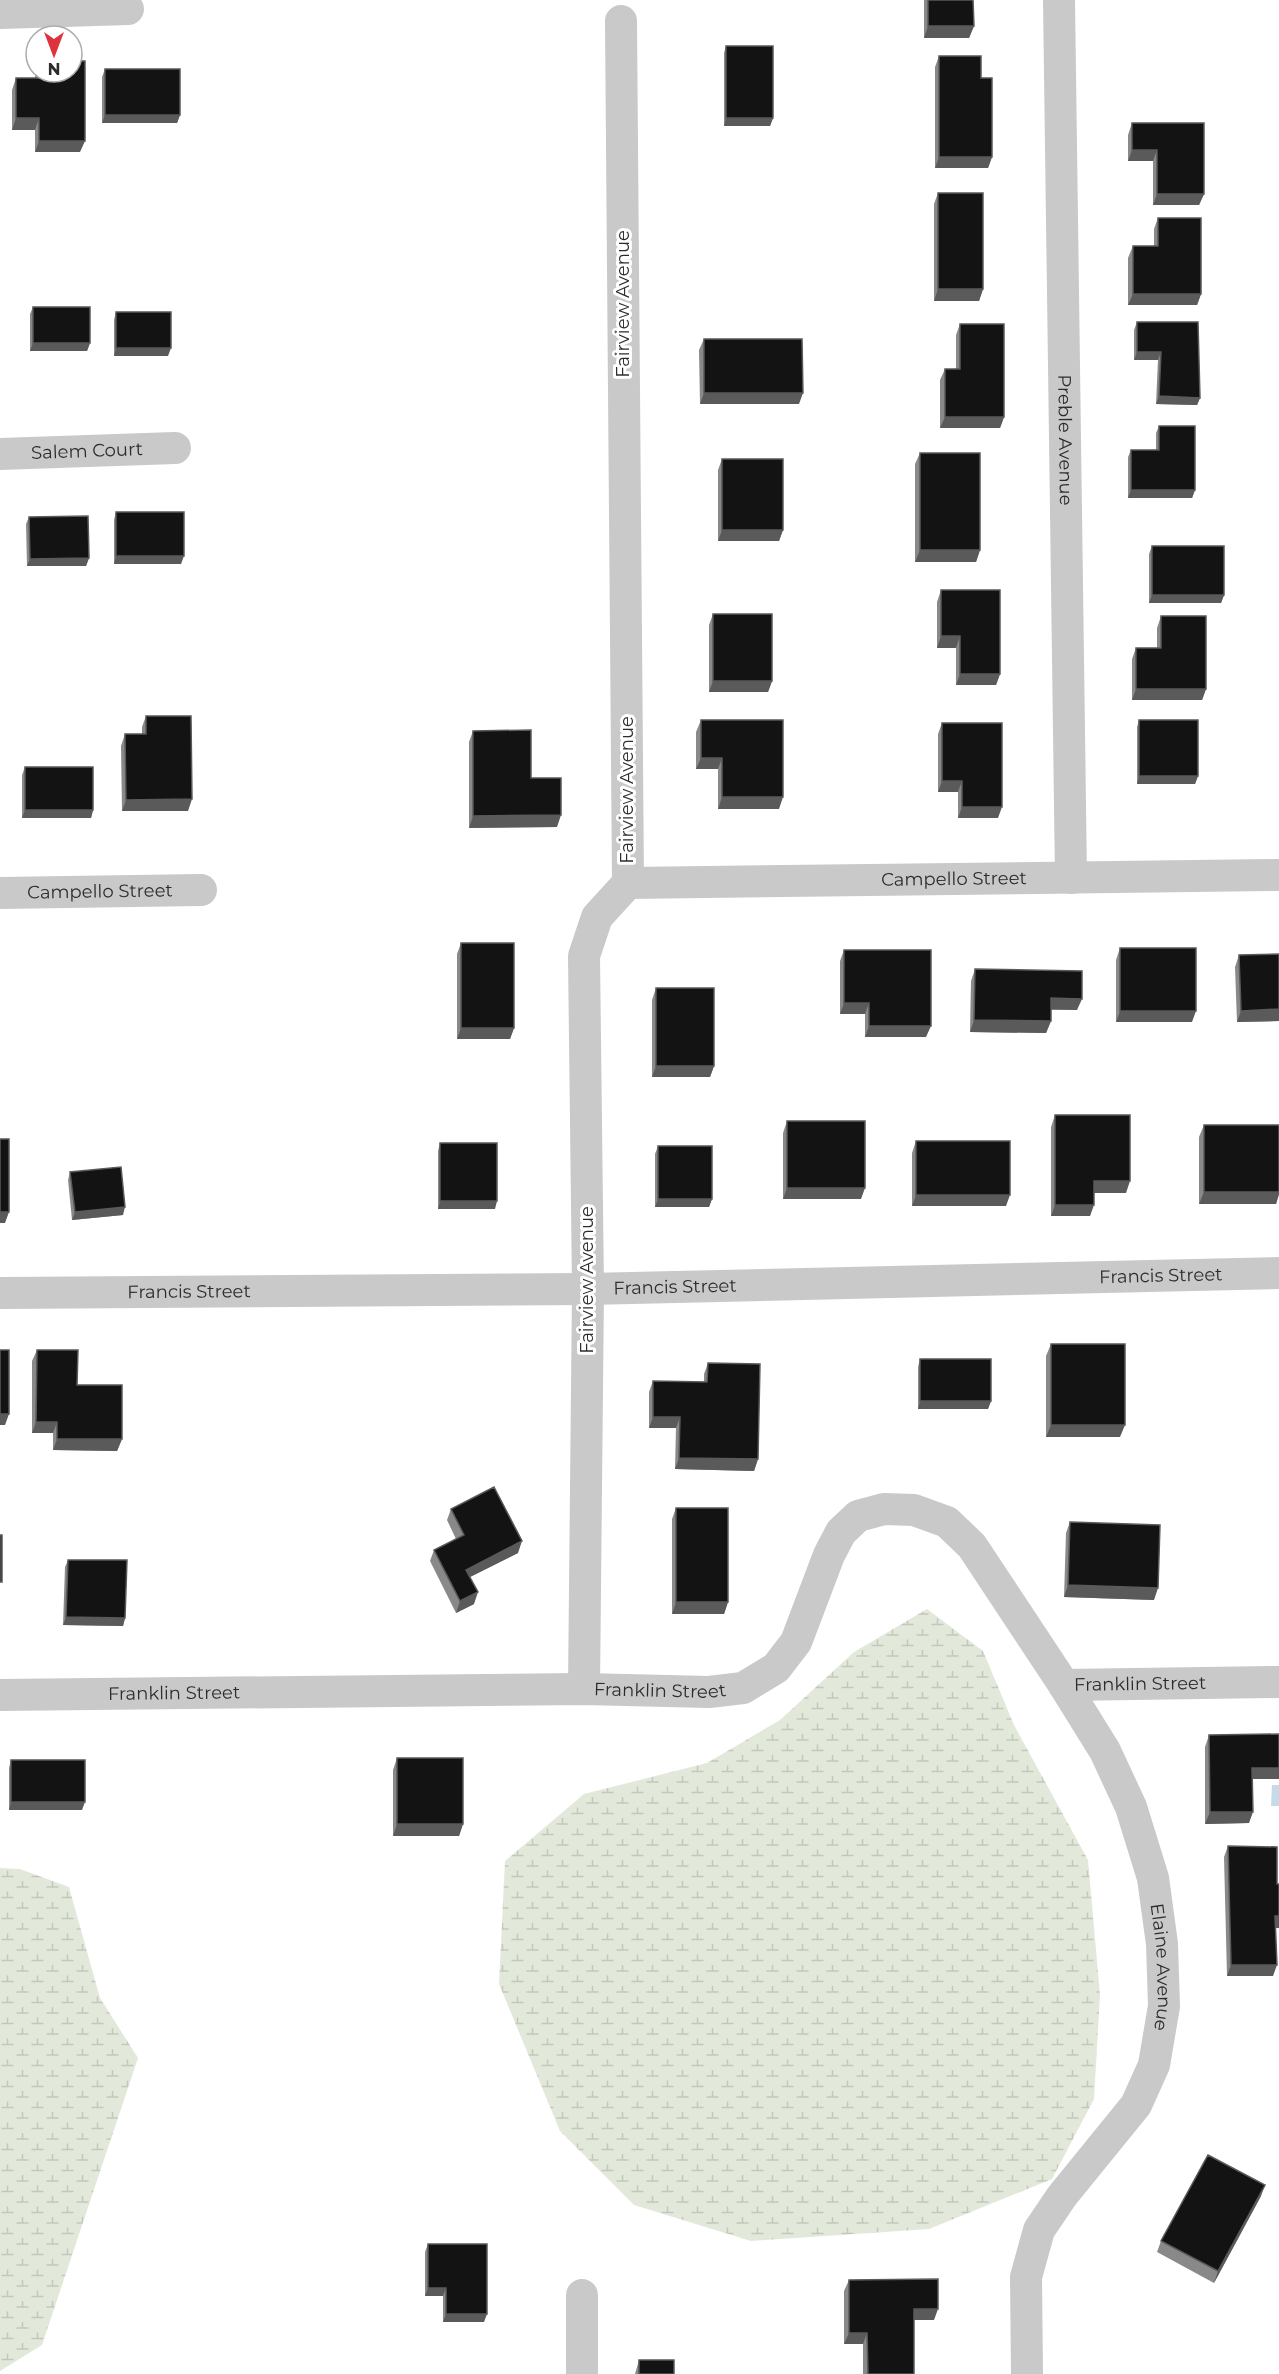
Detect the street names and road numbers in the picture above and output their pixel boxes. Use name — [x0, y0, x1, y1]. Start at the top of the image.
street label: Fairview Avenue — [612, 230, 634, 378]
street label: Preble Avenue — [1053, 374, 1077, 506]
street label: Salem Court — [31, 438, 143, 464]
street label: Fairview Avenue — [616, 716, 638, 864]
street label: Campello Street — [881, 867, 1027, 891]
street label: Campello Street — [27, 879, 173, 904]
street label: Fairview Avenue — [576, 1206, 598, 1354]
street label: Francis Street — [1099, 1263, 1223, 1288]
street label: Francis Street — [613, 1275, 737, 1299]
street label: Francis Street — [127, 1280, 251, 1303]
street label: Franklin Street — [1074, 1672, 1206, 1696]
street label: Franklin Street — [594, 1678, 727, 1703]
street label: Franklin Street — [108, 1682, 240, 1705]
street label: Elaine Avenue — [1146, 1902, 1175, 2033]

